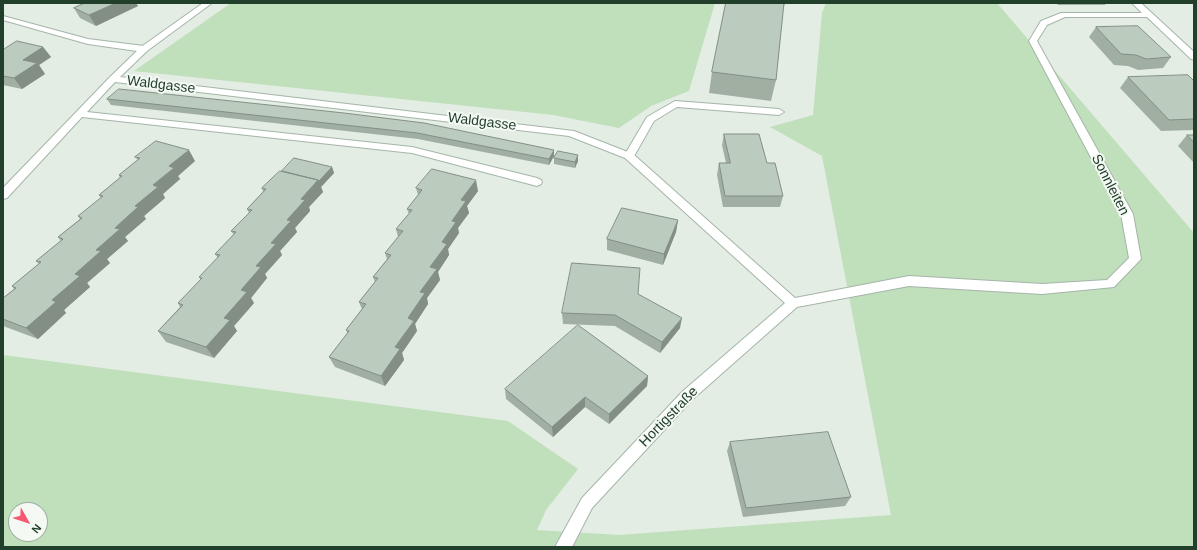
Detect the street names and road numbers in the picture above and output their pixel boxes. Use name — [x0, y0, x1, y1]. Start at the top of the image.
street label: Waldgasse — [126, 72, 196, 98]
street label: Waldgasse — [447, 109, 517, 135]
street label: Sonnleiten — [1087, 152, 1133, 218]
street label: Hortigstraße — [636, 383, 702, 451]

